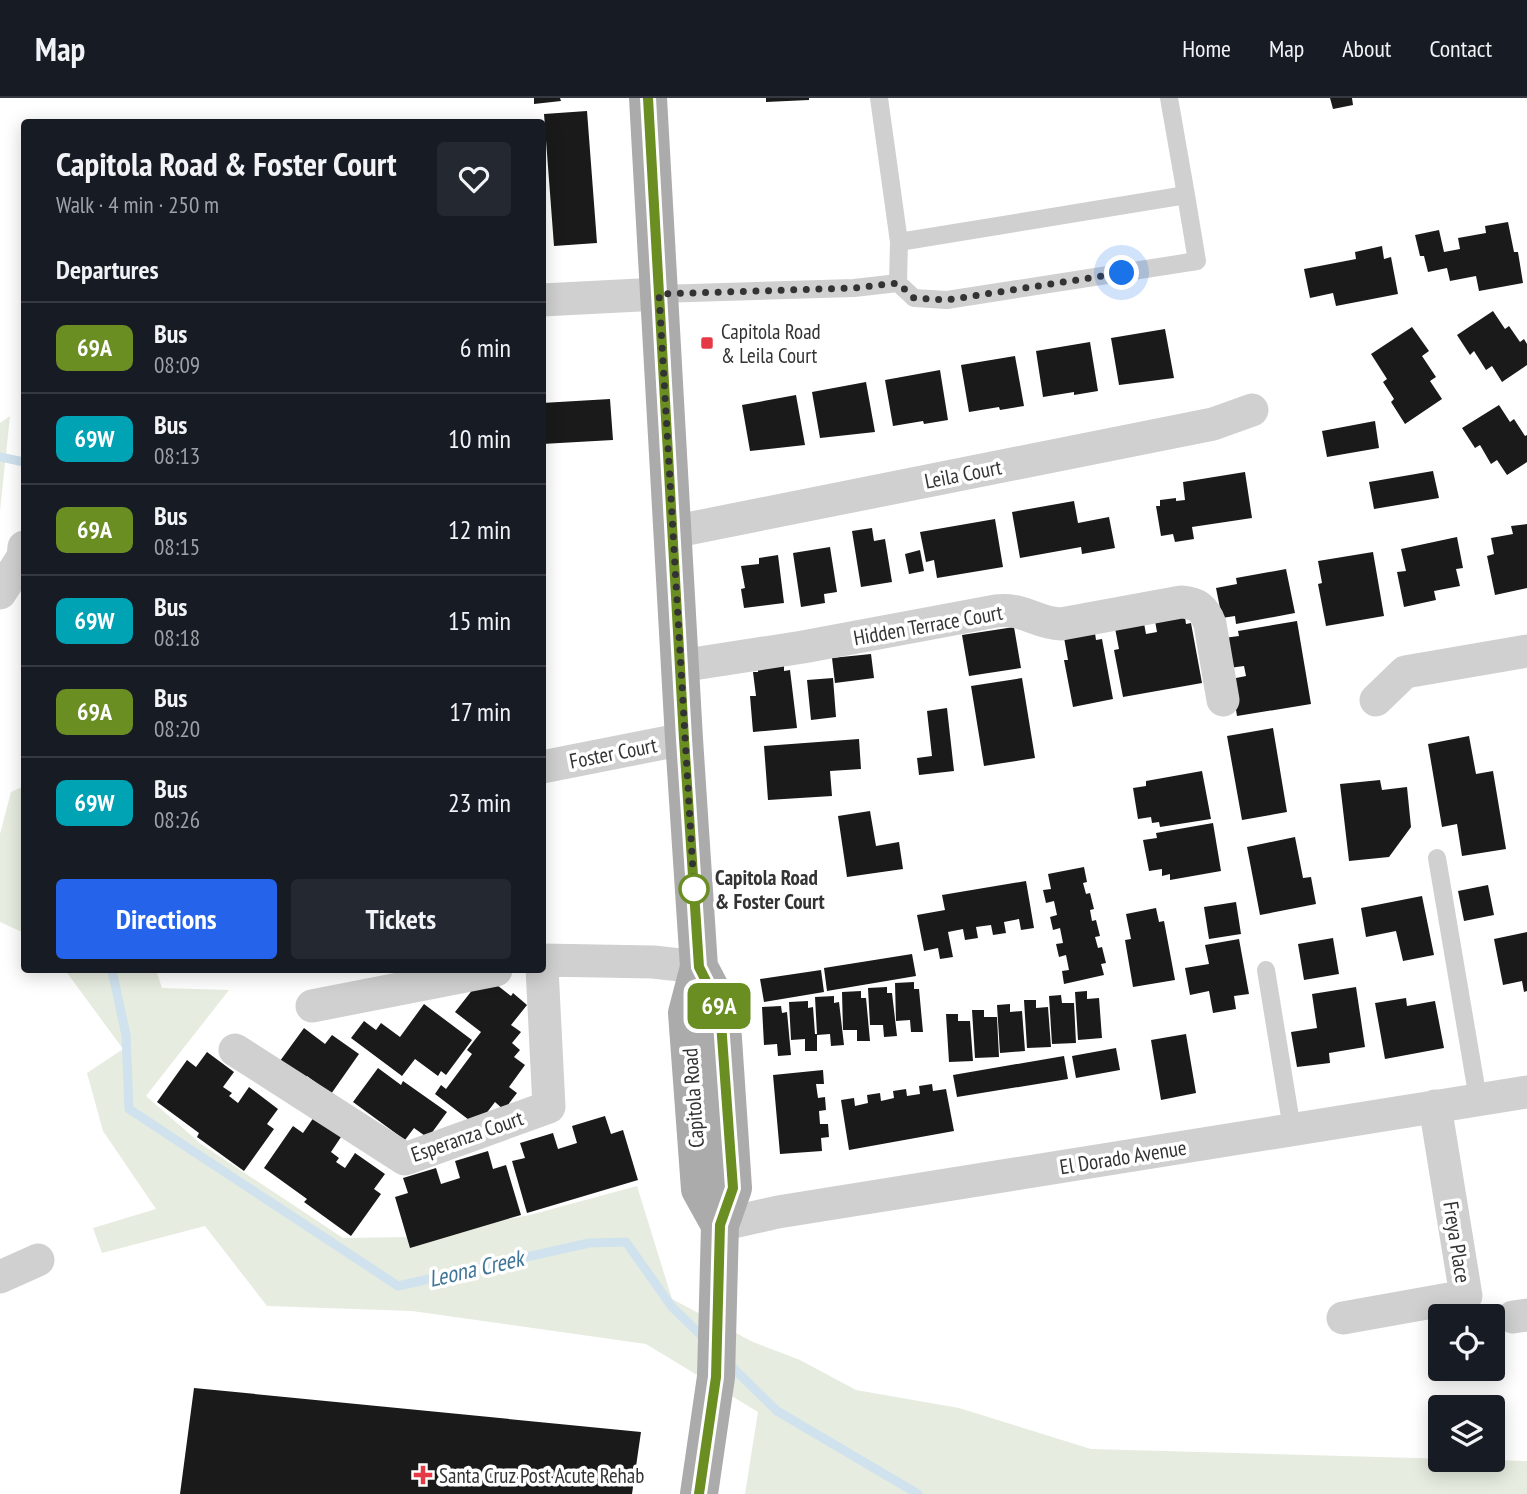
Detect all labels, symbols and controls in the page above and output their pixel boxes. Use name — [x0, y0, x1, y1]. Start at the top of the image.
text: Map — [35, 27, 85, 70]
text: Home — [1182, 33, 1231, 64]
text: Map — [1269, 33, 1304, 64]
text: About — [1342, 33, 1391, 64]
text: Contact — [1429, 33, 1492, 64]
text: Capitola Road & Foster Court — [56, 142, 397, 185]
button: heart — [437, 142, 511, 216]
text: Walk · 4 min · 250 m — [56, 190, 219, 219]
text: Departures — [56, 253, 159, 286]
your location — [1104, 255, 1139, 290]
text: Bus — [154, 317, 187, 350]
place label: Capitola Road & Leila Court — [721, 318, 821, 369]
text: 6 min — [460, 331, 511, 364]
text: 69A — [77, 332, 112, 363]
marker: Capitola Road & Leila Court — [699, 335, 715, 351]
text: 08:09 — [154, 350, 200, 379]
text: Bus — [154, 408, 187, 441]
text: 10 min — [448, 422, 511, 455]
text: 69W — [74, 423, 115, 454]
text: 08:13 — [154, 441, 200, 470]
street label: Leila Court — [922, 453, 1004, 495]
text: Bus — [154, 499, 187, 532]
text: 12 min — [448, 513, 511, 546]
text: 69A — [77, 514, 112, 545]
text: 08:15 — [154, 532, 200, 561]
text: Bus — [154, 590, 187, 623]
street label: Hidden Terrace Court — [851, 599, 1005, 651]
text: 15 min — [448, 604, 511, 637]
text: 69W — [74, 605, 115, 636]
text: 08:18 — [154, 623, 200, 652]
text: Bus — [154, 681, 187, 714]
text: 17 min — [449, 695, 511, 728]
text: 69A — [77, 696, 112, 727]
text: 08:20 — [154, 714, 200, 743]
street label: Foster Court — [567, 731, 659, 775]
text: Bus — [154, 772, 187, 805]
text: 23 min — [448, 786, 511, 819]
text: 69W — [74, 787, 115, 818]
text: 08:26 — [154, 805, 200, 834]
place label: Capitola Road & Foster Court — [715, 864, 825, 915]
marker: Capitola Road & Foster Court — [679, 874, 709, 904]
button: Directions — [56, 879, 277, 959]
button: Tickets — [291, 879, 511, 959]
line badge: 69A — [679, 983, 759, 1029]
text: 69A — [702, 990, 736, 1021]
street label: Capitola Road — [676, 1047, 710, 1149]
street label: Esperanza Court — [407, 1104, 527, 1168]
street label: El Dorado Avenue — [1058, 1134, 1188, 1180]
street label: Freya Place — [1437, 1199, 1477, 1285]
water label: Leona Creek — [426, 1242, 529, 1293]
map controls — [1428, 1304, 1505, 1472]
button: locate — [1428, 1304, 1505, 1381]
button: layers — [1428, 1395, 1505, 1472]
place label: Santa Cruz Post Acute Rehab — [439, 1462, 644, 1489]
marker: Santa Cruz Post Acute Rehab — [413, 1465, 433, 1485]

